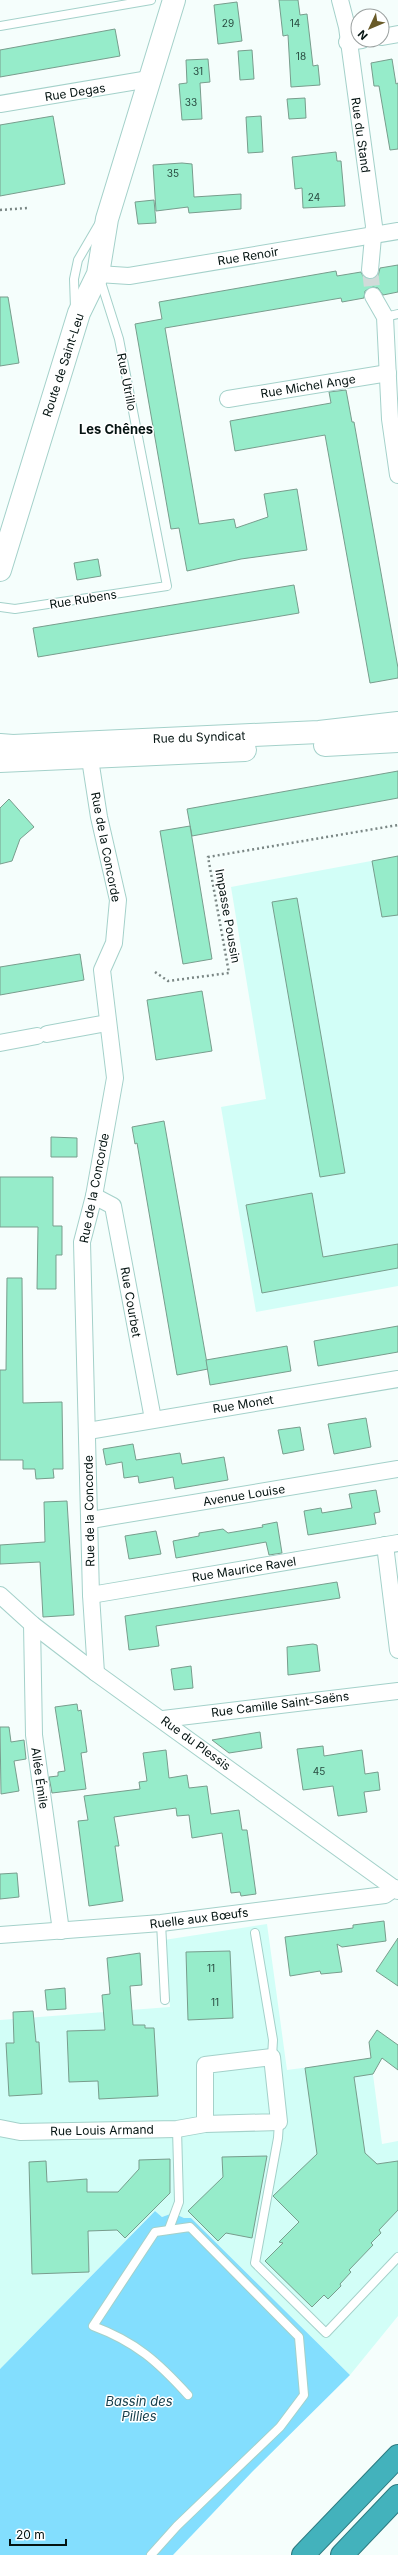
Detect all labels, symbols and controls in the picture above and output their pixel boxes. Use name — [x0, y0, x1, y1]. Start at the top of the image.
north arrow — [350, 8, 390, 48]
house number: 29 — [222, 17, 234, 29]
house number: 14 — [290, 17, 300, 29]
text: N — [355, 27, 371, 43]
house number: 18 — [296, 50, 306, 62]
house number: 31 — [193, 65, 203, 77]
street label: Rue Degas — [44, 80, 106, 104]
house number: 33 — [185, 96, 197, 108]
street label: Rue du Stand — [348, 96, 374, 174]
house number: 35 — [167, 167, 179, 179]
house number: 24 — [308, 191, 320, 203]
street label: Rue Renoir — [216, 244, 280, 268]
street label: Route de Saint-Leu — [39, 311, 87, 419]
street label: Rue Utrillo — [114, 352, 140, 412]
street label: Rue Michel Ange — [259, 371, 357, 401]
district label: Les Chênes — [79, 421, 153, 437]
street label: Rue Rubens — [48, 586, 118, 612]
street label: Rue du Syndicat — [153, 728, 246, 746]
street label: Rue de la Concorde — [88, 791, 124, 903]
street label: Impasse Poussin — [212, 868, 244, 964]
street label: Rue de la Concorde — [76, 1132, 112, 1244]
street label: Rue Courbet — [117, 1266, 145, 1338]
street label: Rue Monet — [212, 1392, 274, 1416]
street label: Rue de la Concorde — [81, 1455, 97, 1567]
street label: Avenue Louise — [202, 1481, 286, 1509]
street label: Rue Maurice Ravel — [191, 1553, 297, 1585]
street label: Rue Camille Saint-Saëns — [210, 1688, 350, 1720]
street label: Rue du Plessis — [158, 1713, 234, 1773]
street label: Allée Émile — [28, 1746, 52, 1810]
house number: 45 — [313, 1765, 325, 1777]
street label: Ruelle aux Bœufs — [149, 1905, 249, 1931]
house number: 11 — [207, 1962, 215, 1974]
house number: 11 — [211, 1996, 219, 2008]
street label: Rue Louis Armand — [50, 2122, 154, 2138]
water label: Bassin des Pillies — [106, 2393, 173, 2424]
scale bar — [10, 2521, 66, 2547]
text: 20 m — [16, 2527, 45, 2542]

